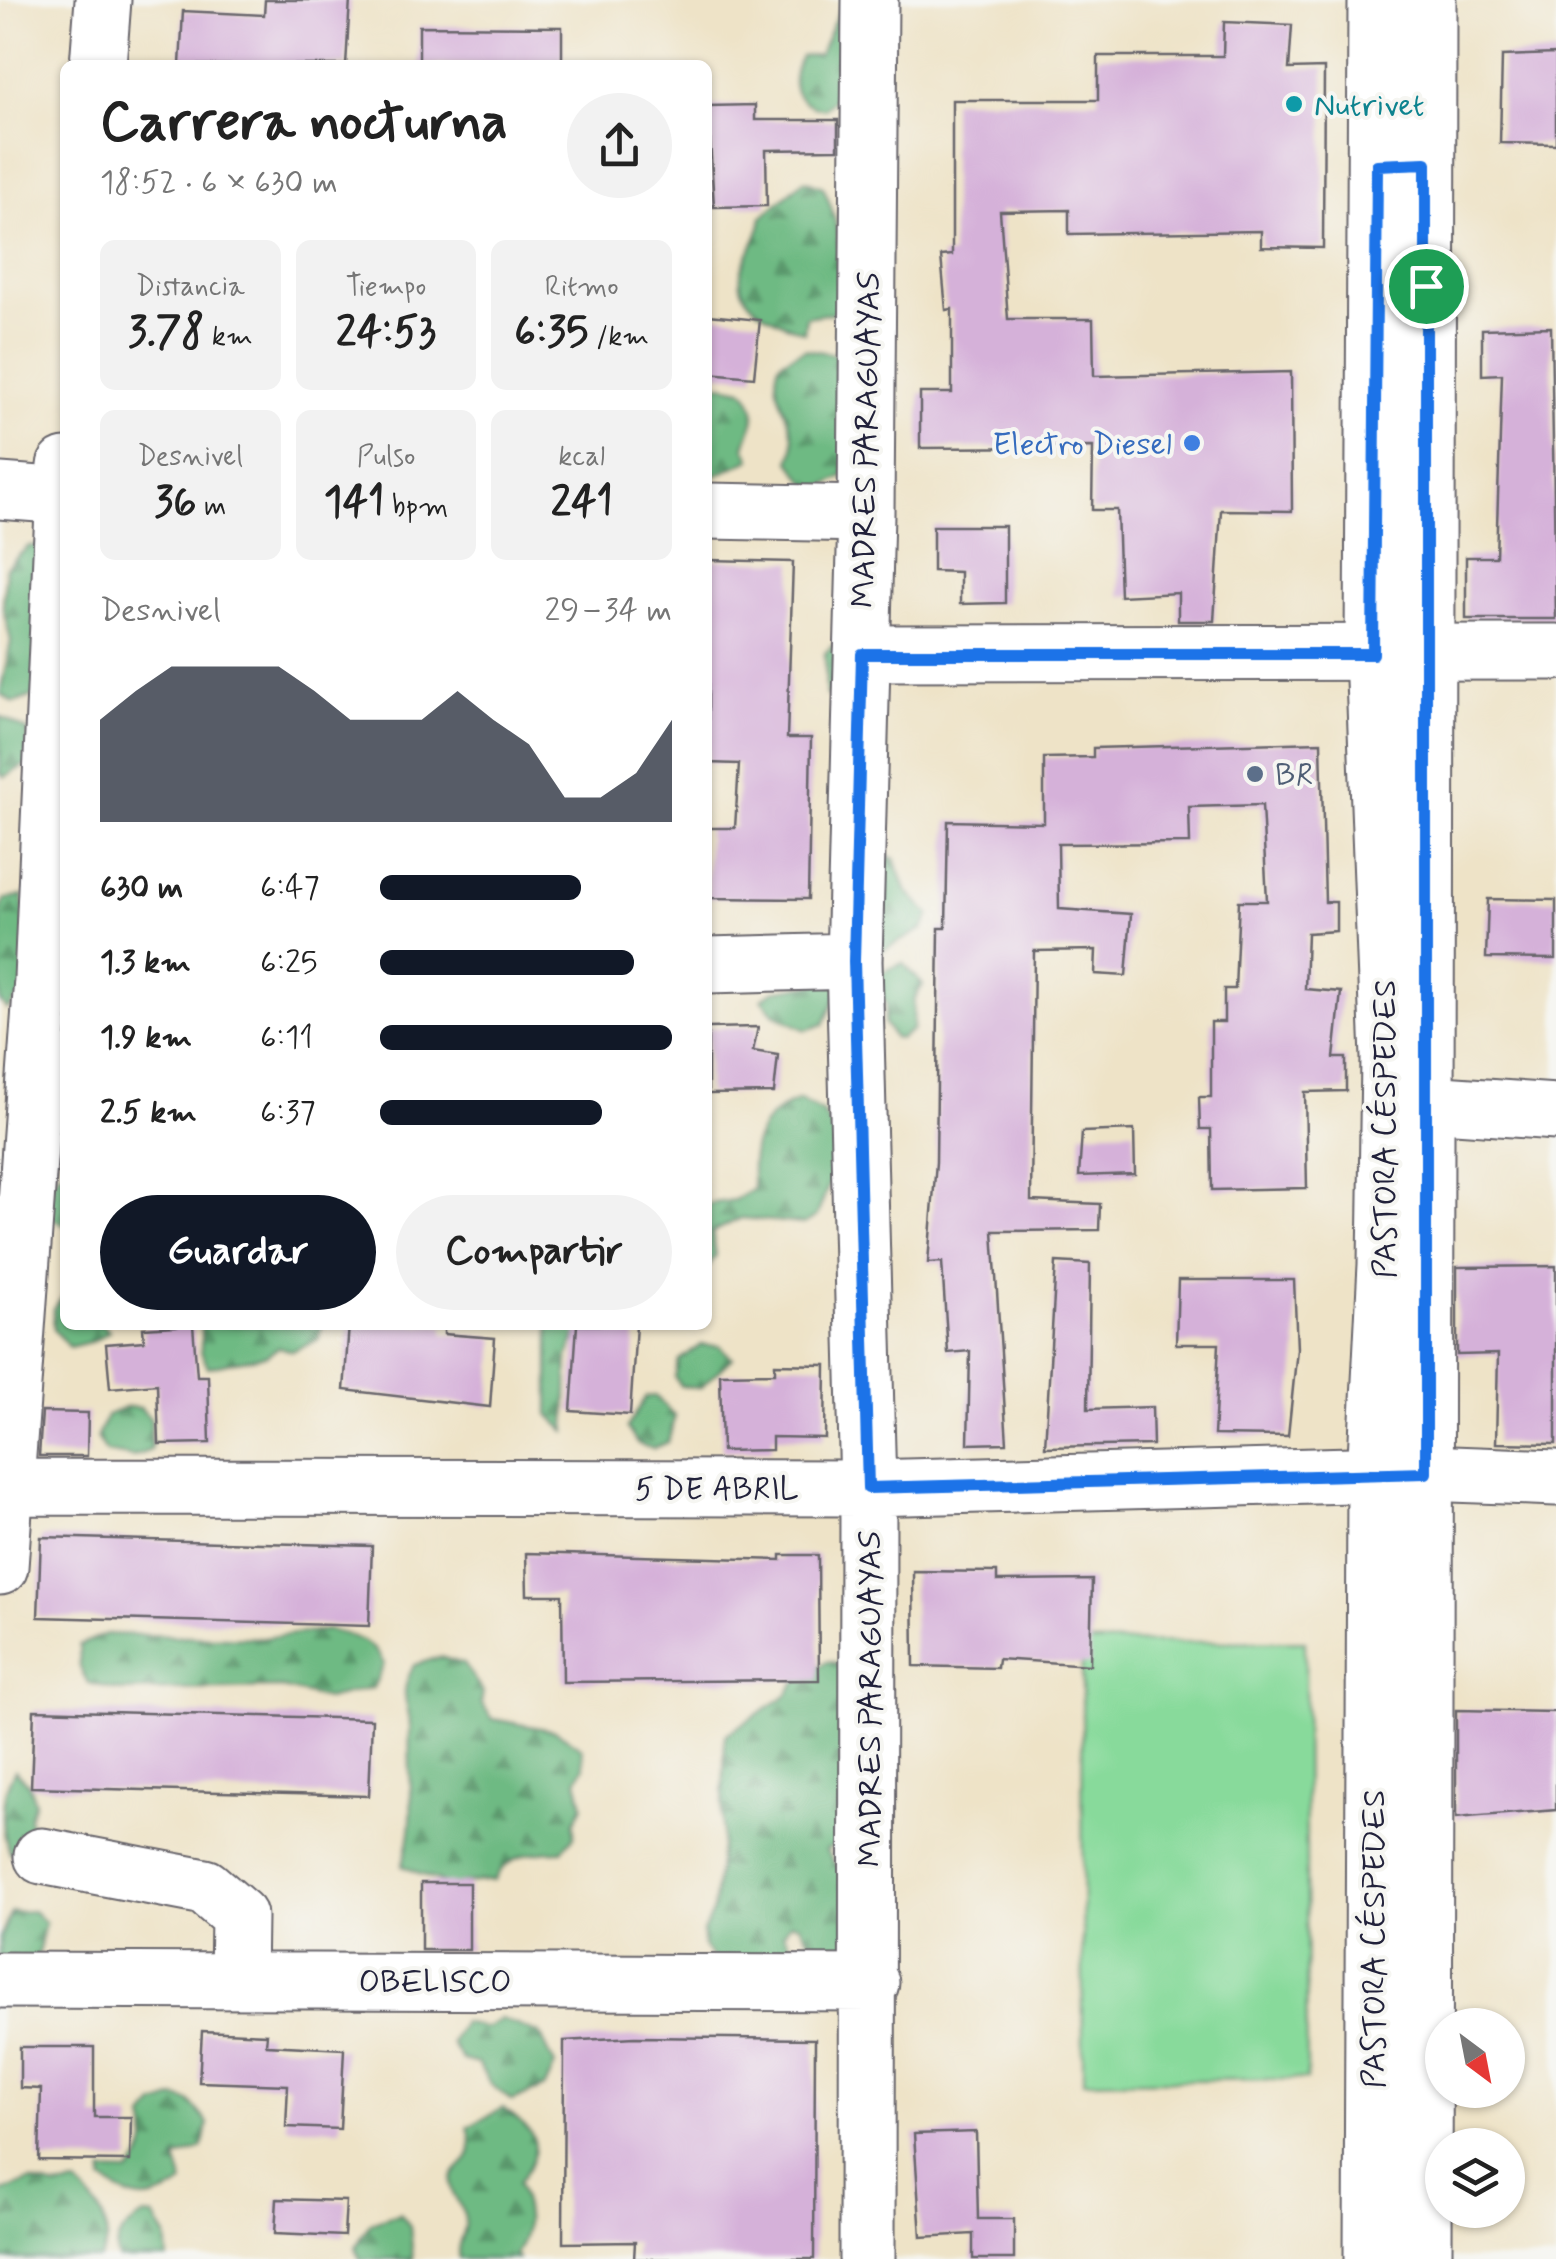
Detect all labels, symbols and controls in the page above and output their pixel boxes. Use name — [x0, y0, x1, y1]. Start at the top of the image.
place label: Nutrivet — [1314, 85, 1425, 127]
text: Carrera nocturna — [100, 88, 508, 160]
button: share — [567, 93, 672, 198]
marker: Nutrivet — [1283, 93, 1305, 115]
text: 18:52 · 6 × 630 m — [100, 162, 338, 204]
pin — [1384, 244, 1469, 329]
icon: arrive — [1399, 259, 1454, 314]
text: Distancia — [136, 269, 245, 306]
text: Tiempo — [346, 269, 426, 306]
text: Ritmo — [545, 269, 619, 306]
street label: MADRES PARAGUAYAS — [843, 271, 891, 609]
text: 3.78 — [128, 306, 204, 361]
text: 24:53 — [336, 306, 436, 361]
text: 6:35 — [514, 306, 588, 361]
text: km — [204, 319, 253, 356]
text: /km — [588, 319, 649, 356]
place label: Electro Diesel — [992, 424, 1172, 466]
marker: Electro Diesel — [1181, 432, 1203, 454]
text: Desnivel — [138, 439, 243, 476]
text: Pulso — [357, 439, 415, 476]
text: kcal — [558, 439, 605, 476]
text: 36 — [154, 476, 197, 531]
text: 141 — [324, 476, 384, 531]
text: 241 — [550, 476, 613, 531]
text: m — [197, 489, 226, 526]
text: bpm — [384, 489, 448, 526]
text: Desnivel — [100, 590, 221, 632]
text: 29–34 m — [545, 590, 672, 632]
place label: BR — [1275, 755, 1313, 797]
marker: BR — [1244, 763, 1266, 785]
text: 630 m — [100, 867, 183, 909]
text: 6:47 — [260, 867, 320, 909]
text: 1.3 km — [100, 942, 191, 984]
text: 6:25 — [260, 942, 318, 984]
street label: PASTORA CÉSPEDES — [1365, 979, 1407, 1279]
text: 1.9 km — [100, 1017, 192, 1059]
text: 6:11 — [260, 1017, 313, 1059]
text: 2.5 km — [100, 1092, 197, 1134]
text: 6:37 — [260, 1092, 316, 1134]
button: Guardar — [100, 1195, 376, 1310]
button: Compartir — [396, 1195, 672, 1310]
street label: 5 DE ABRIL — [635, 1469, 799, 1511]
street label: MADRES PARAGUAYAS — [850, 1531, 892, 1867]
street label: PASTORA CÉSPEDES — [1354, 1789, 1396, 2089]
street label: OBELISCO — [358, 1962, 512, 2004]
north arrow — [1425, 2008, 1525, 2108]
map controls — [1425, 2008, 1525, 2228]
button: layers — [1425, 2128, 1525, 2228]

